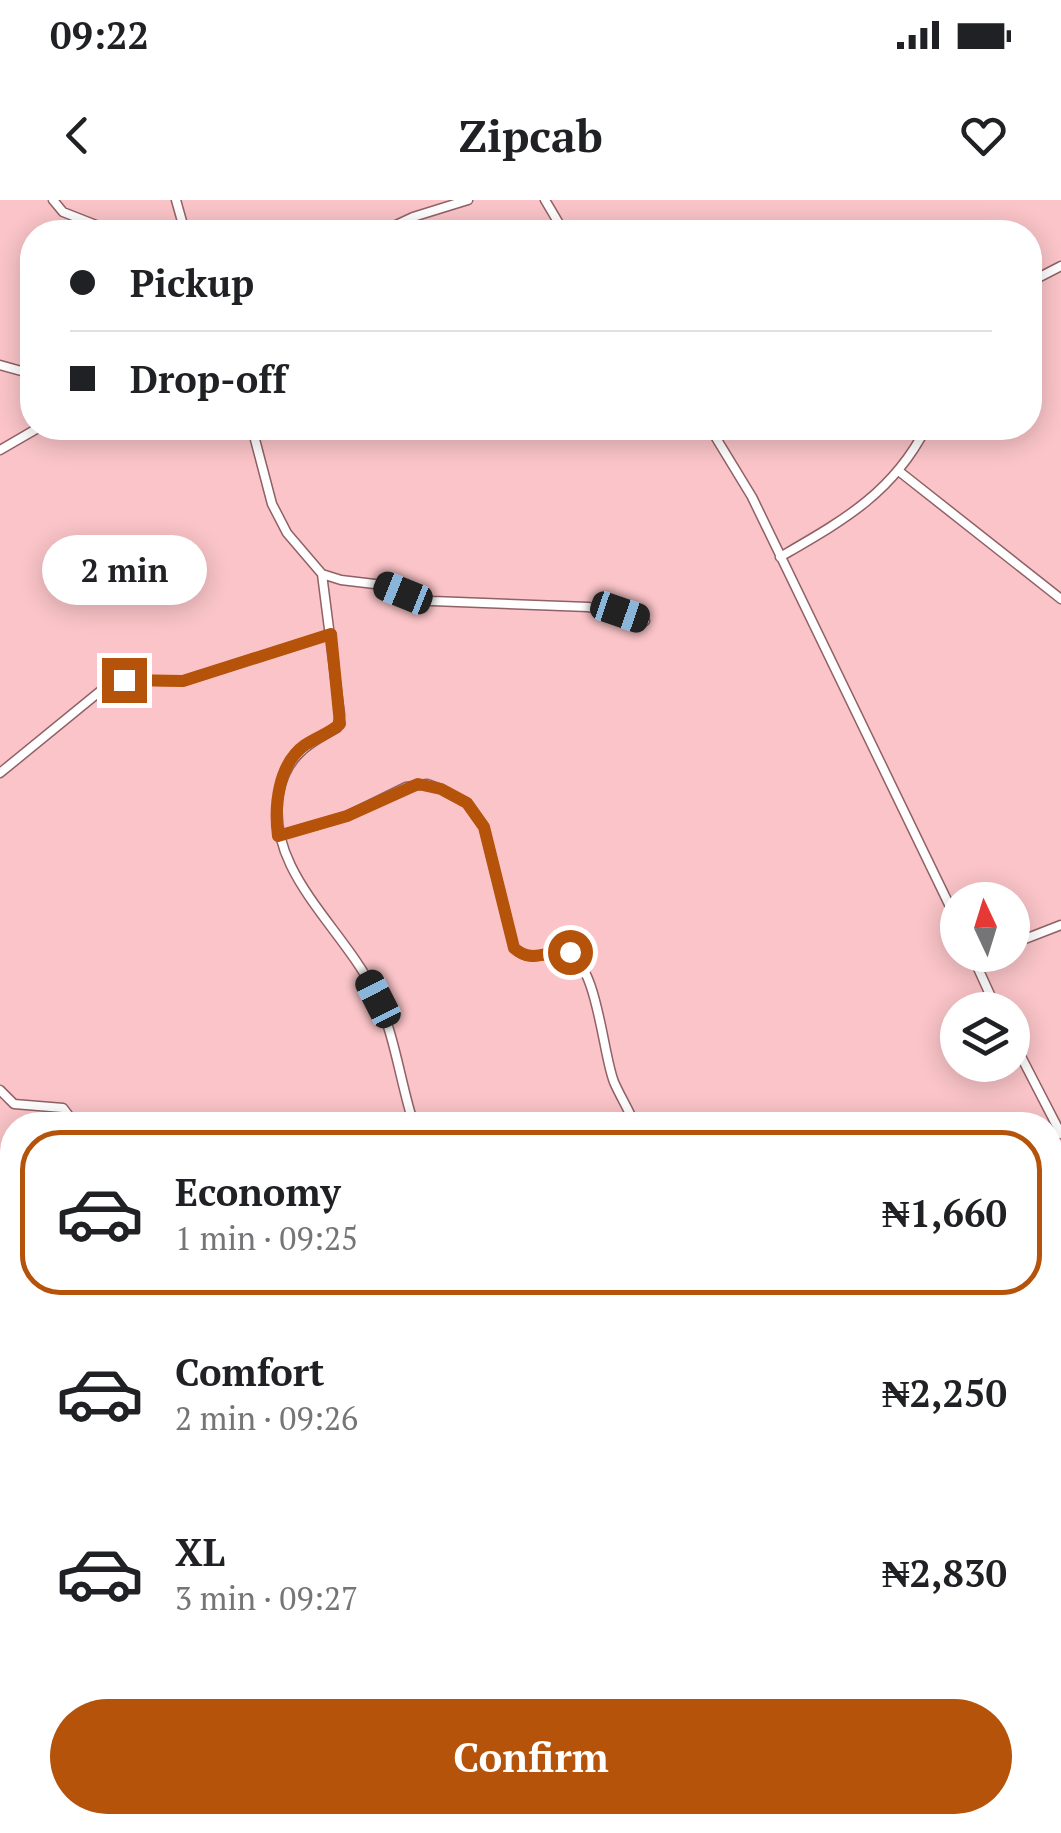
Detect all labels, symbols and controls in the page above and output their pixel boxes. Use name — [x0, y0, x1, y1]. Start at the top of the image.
text: 09:22 — [50, 10, 149, 60]
text: Zipcab — [458, 105, 603, 165]
icon: back — [50, 108, 105, 163]
icon: heart — [956, 108, 1011, 163]
text: Pickup — [130, 258, 254, 308]
text: Drop-off — [130, 354, 287, 404]
callout: 2 min — [42, 535, 206, 605]
text: 2 min — [81, 549, 168, 591]
car — [370, 568, 436, 618]
car — [587, 588, 653, 636]
route end — [102, 658, 147, 703]
north arrow — [940, 882, 1030, 972]
map controls — [940, 882, 1030, 1082]
route start — [548, 930, 593, 975]
car — [351, 965, 405, 1033]
button: layers — [940, 992, 1030, 1082]
text: Economy — [175, 1167, 341, 1217]
icon: car — [55, 1168, 145, 1258]
text: ₦1,660 — [882, 1188, 1007, 1238]
text: 1 min · 09:25 — [175, 1217, 358, 1259]
text: Comfort — [175, 1347, 324, 1397]
icon: car — [55, 1348, 145, 1438]
text: ₦2,250 — [882, 1368, 1007, 1418]
text: 2 min · 09:26 — [175, 1397, 358, 1439]
text: XL — [175, 1527, 225, 1577]
icon: car — [55, 1528, 145, 1618]
text: ₦2,830 — [882, 1548, 1007, 1598]
text: 3 min · 09:27 — [175, 1577, 358, 1619]
button: Confirm — [50, 1699, 1012, 1814]

